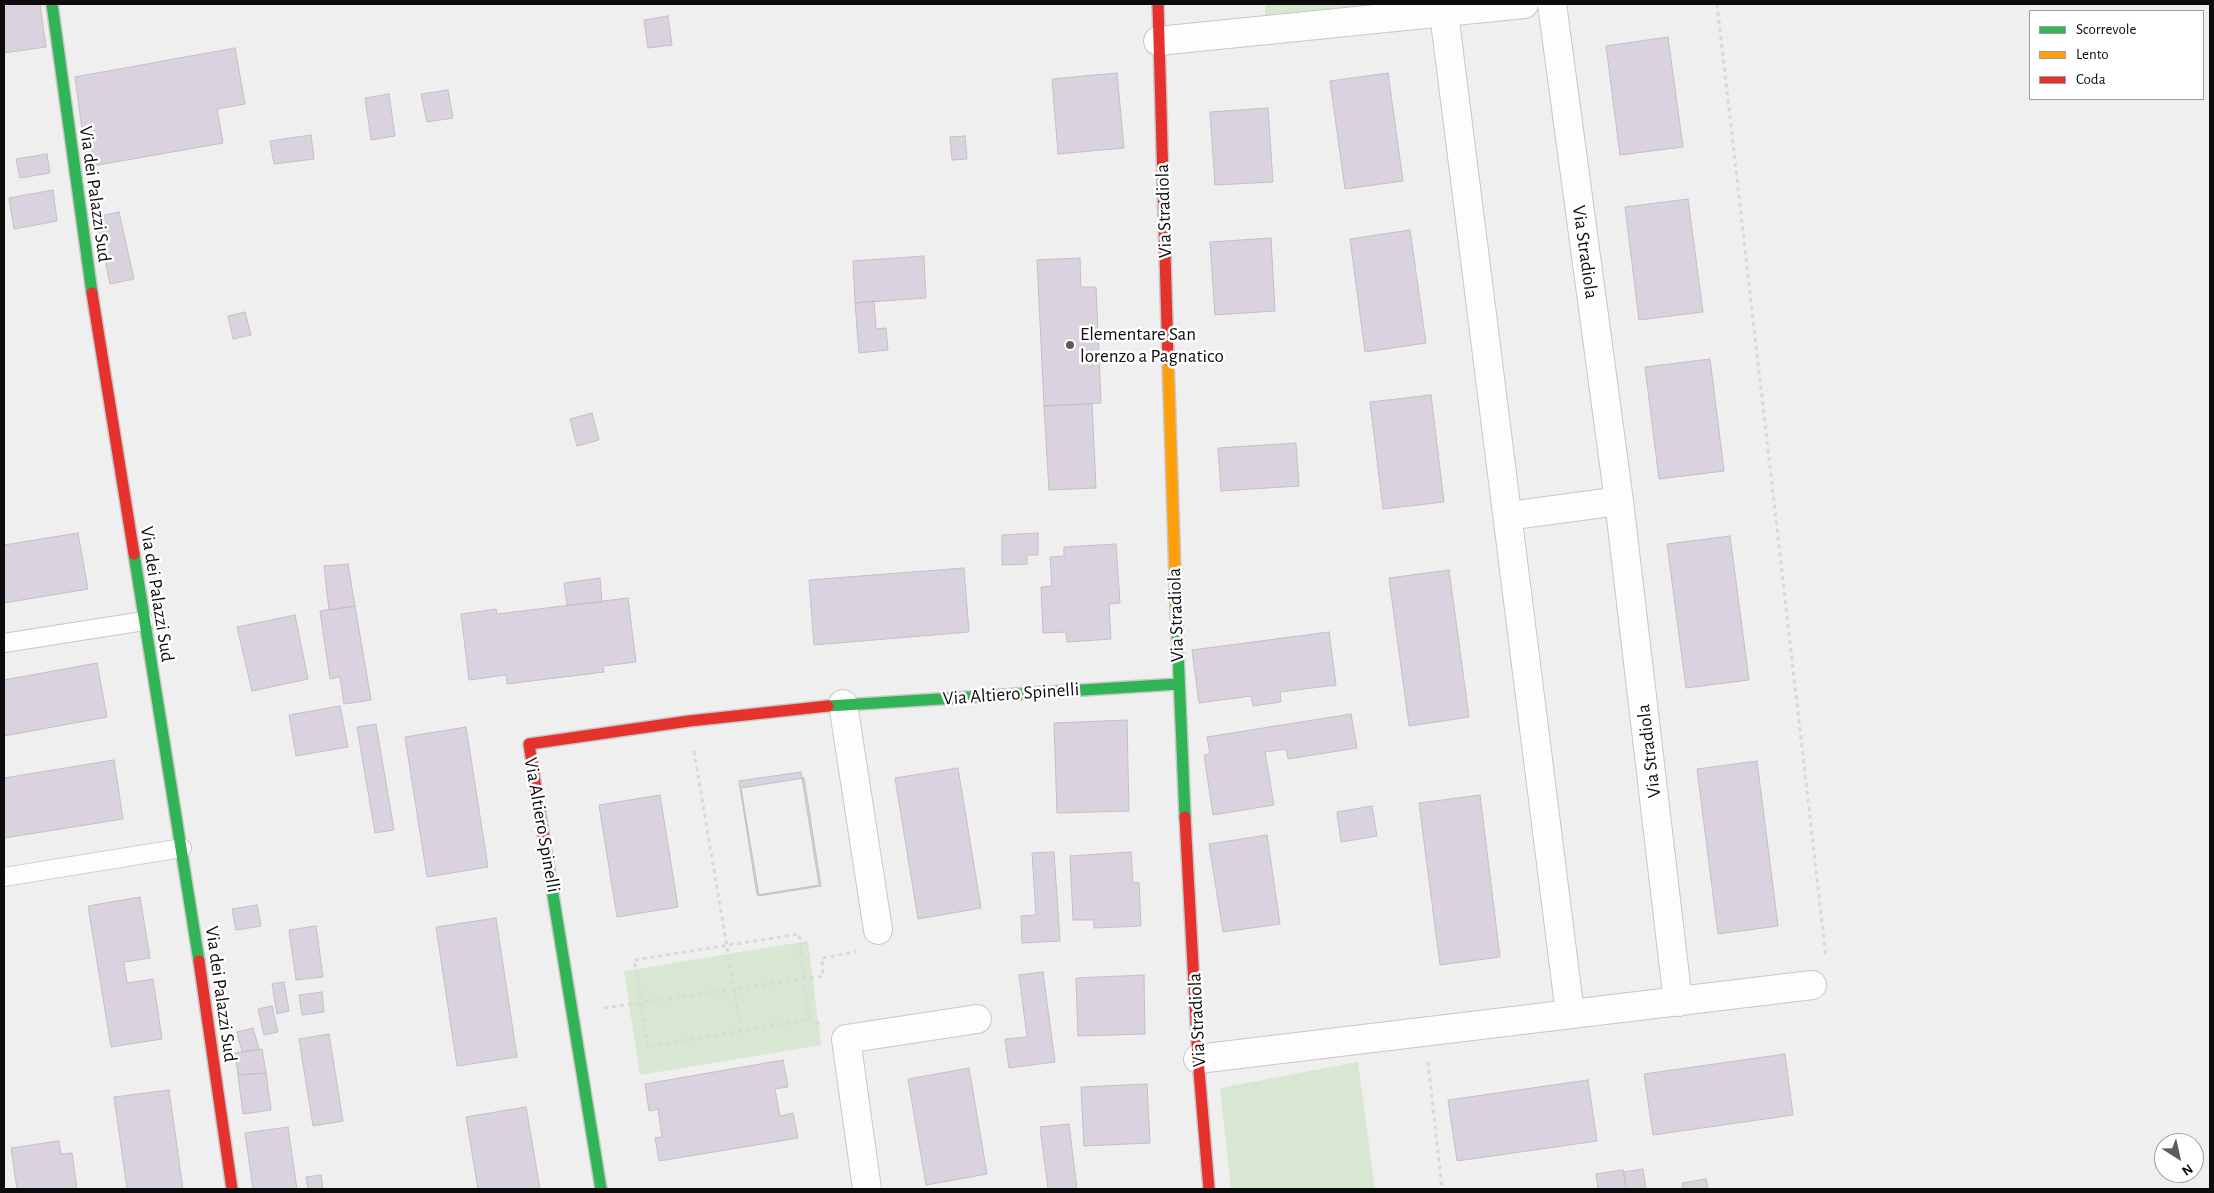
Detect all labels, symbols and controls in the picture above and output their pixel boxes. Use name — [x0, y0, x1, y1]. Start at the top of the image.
legend — [2029, 10, 2204, 100]
text: Scorrevole — [2076, 22, 2136, 37]
text: Lento — [2076, 47, 2109, 62]
text: Coda — [2076, 72, 2106, 87]
street label: Via dei Palazzi Sud — [74, 125, 116, 263]
street label: Via Stradiola — [1151, 164, 1177, 258]
street label: Via Stradiola — [1567, 204, 1603, 300]
place label: Elementare San lorenzo a Pagnatico — [1080, 323, 1224, 367]
marker: Elementare San lorenzo a Pagnatico — [1064, 339, 1076, 351]
street label: Via dei Palazzi Sud — [135, 525, 179, 663]
street label: Via Stradiola — [1163, 568, 1189, 662]
street label: Via Altiero Spinelli — [942, 678, 1080, 710]
street label: Via Stradiola — [1632, 703, 1666, 799]
street label: Via Altiero Spinelli — [519, 756, 565, 894]
street label: Via dei Palazzi Sud — [200, 925, 242, 1063]
street label: Via Stradiola — [1183, 972, 1211, 1068]
north arrow — [2154, 1133, 2204, 1183]
text: N — [2179, 1161, 2195, 1178]

